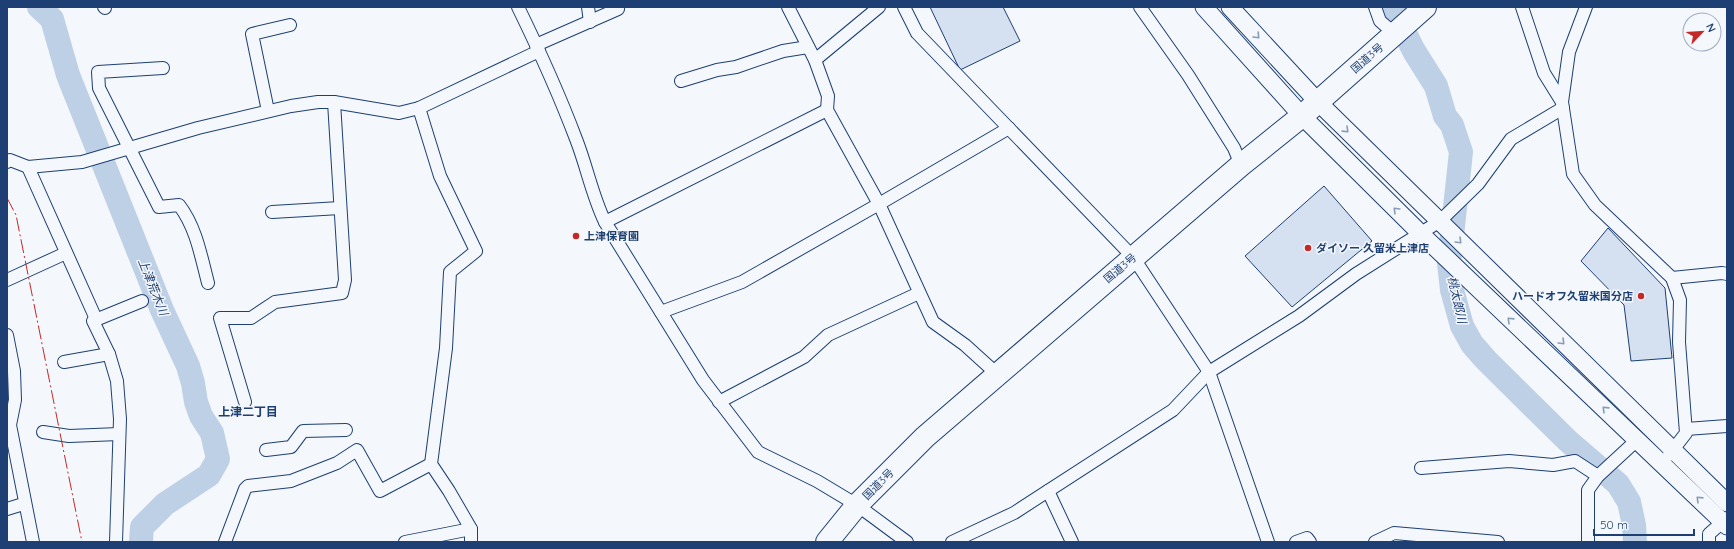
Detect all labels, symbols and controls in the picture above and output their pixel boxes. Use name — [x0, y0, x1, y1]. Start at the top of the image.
north arrow — [1682, 12, 1722, 52]
text: N — [1703, 21, 1719, 34]
one-way arrow — [1252, 31, 1259, 39]
street label: 国道3号 — [1348, 40, 1386, 76]
one-way arrow — [1341, 125, 1349, 133]
one-way arrow — [1393, 207, 1401, 215]
place label: 上津保育園 — [584, 229, 639, 243]
marker: 上津保育園 — [571, 231, 581, 241]
one-way arrow — [1454, 236, 1462, 243]
place label: ダイソー 久留米上津店 — [1316, 241, 1429, 255]
marker: ダイソー 久留米上津店 — [1303, 243, 1313, 253]
street label: 国道3号 — [1101, 250, 1139, 286]
water label: 上津荒木川 — [135, 256, 172, 319]
water label: 桃太郎川 — [1445, 275, 1471, 327]
place label: ハードオフ久留米国分店 — [1512, 289, 1633, 303]
marker: ハードオフ久留米国分店 — [1636, 291, 1646, 301]
one-way arrow — [1507, 317, 1515, 324]
one-way arrow — [1557, 337, 1565, 344]
district label: 上津二丁目 — [218, 404, 278, 419]
one-way arrow — [1602, 406, 1610, 414]
street label: 国道3号 — [859, 465, 897, 503]
one-way arrow — [1696, 496, 1704, 504]
scale bar — [1594, 511, 1694, 537]
text: 50 m — [1600, 517, 1628, 532]

